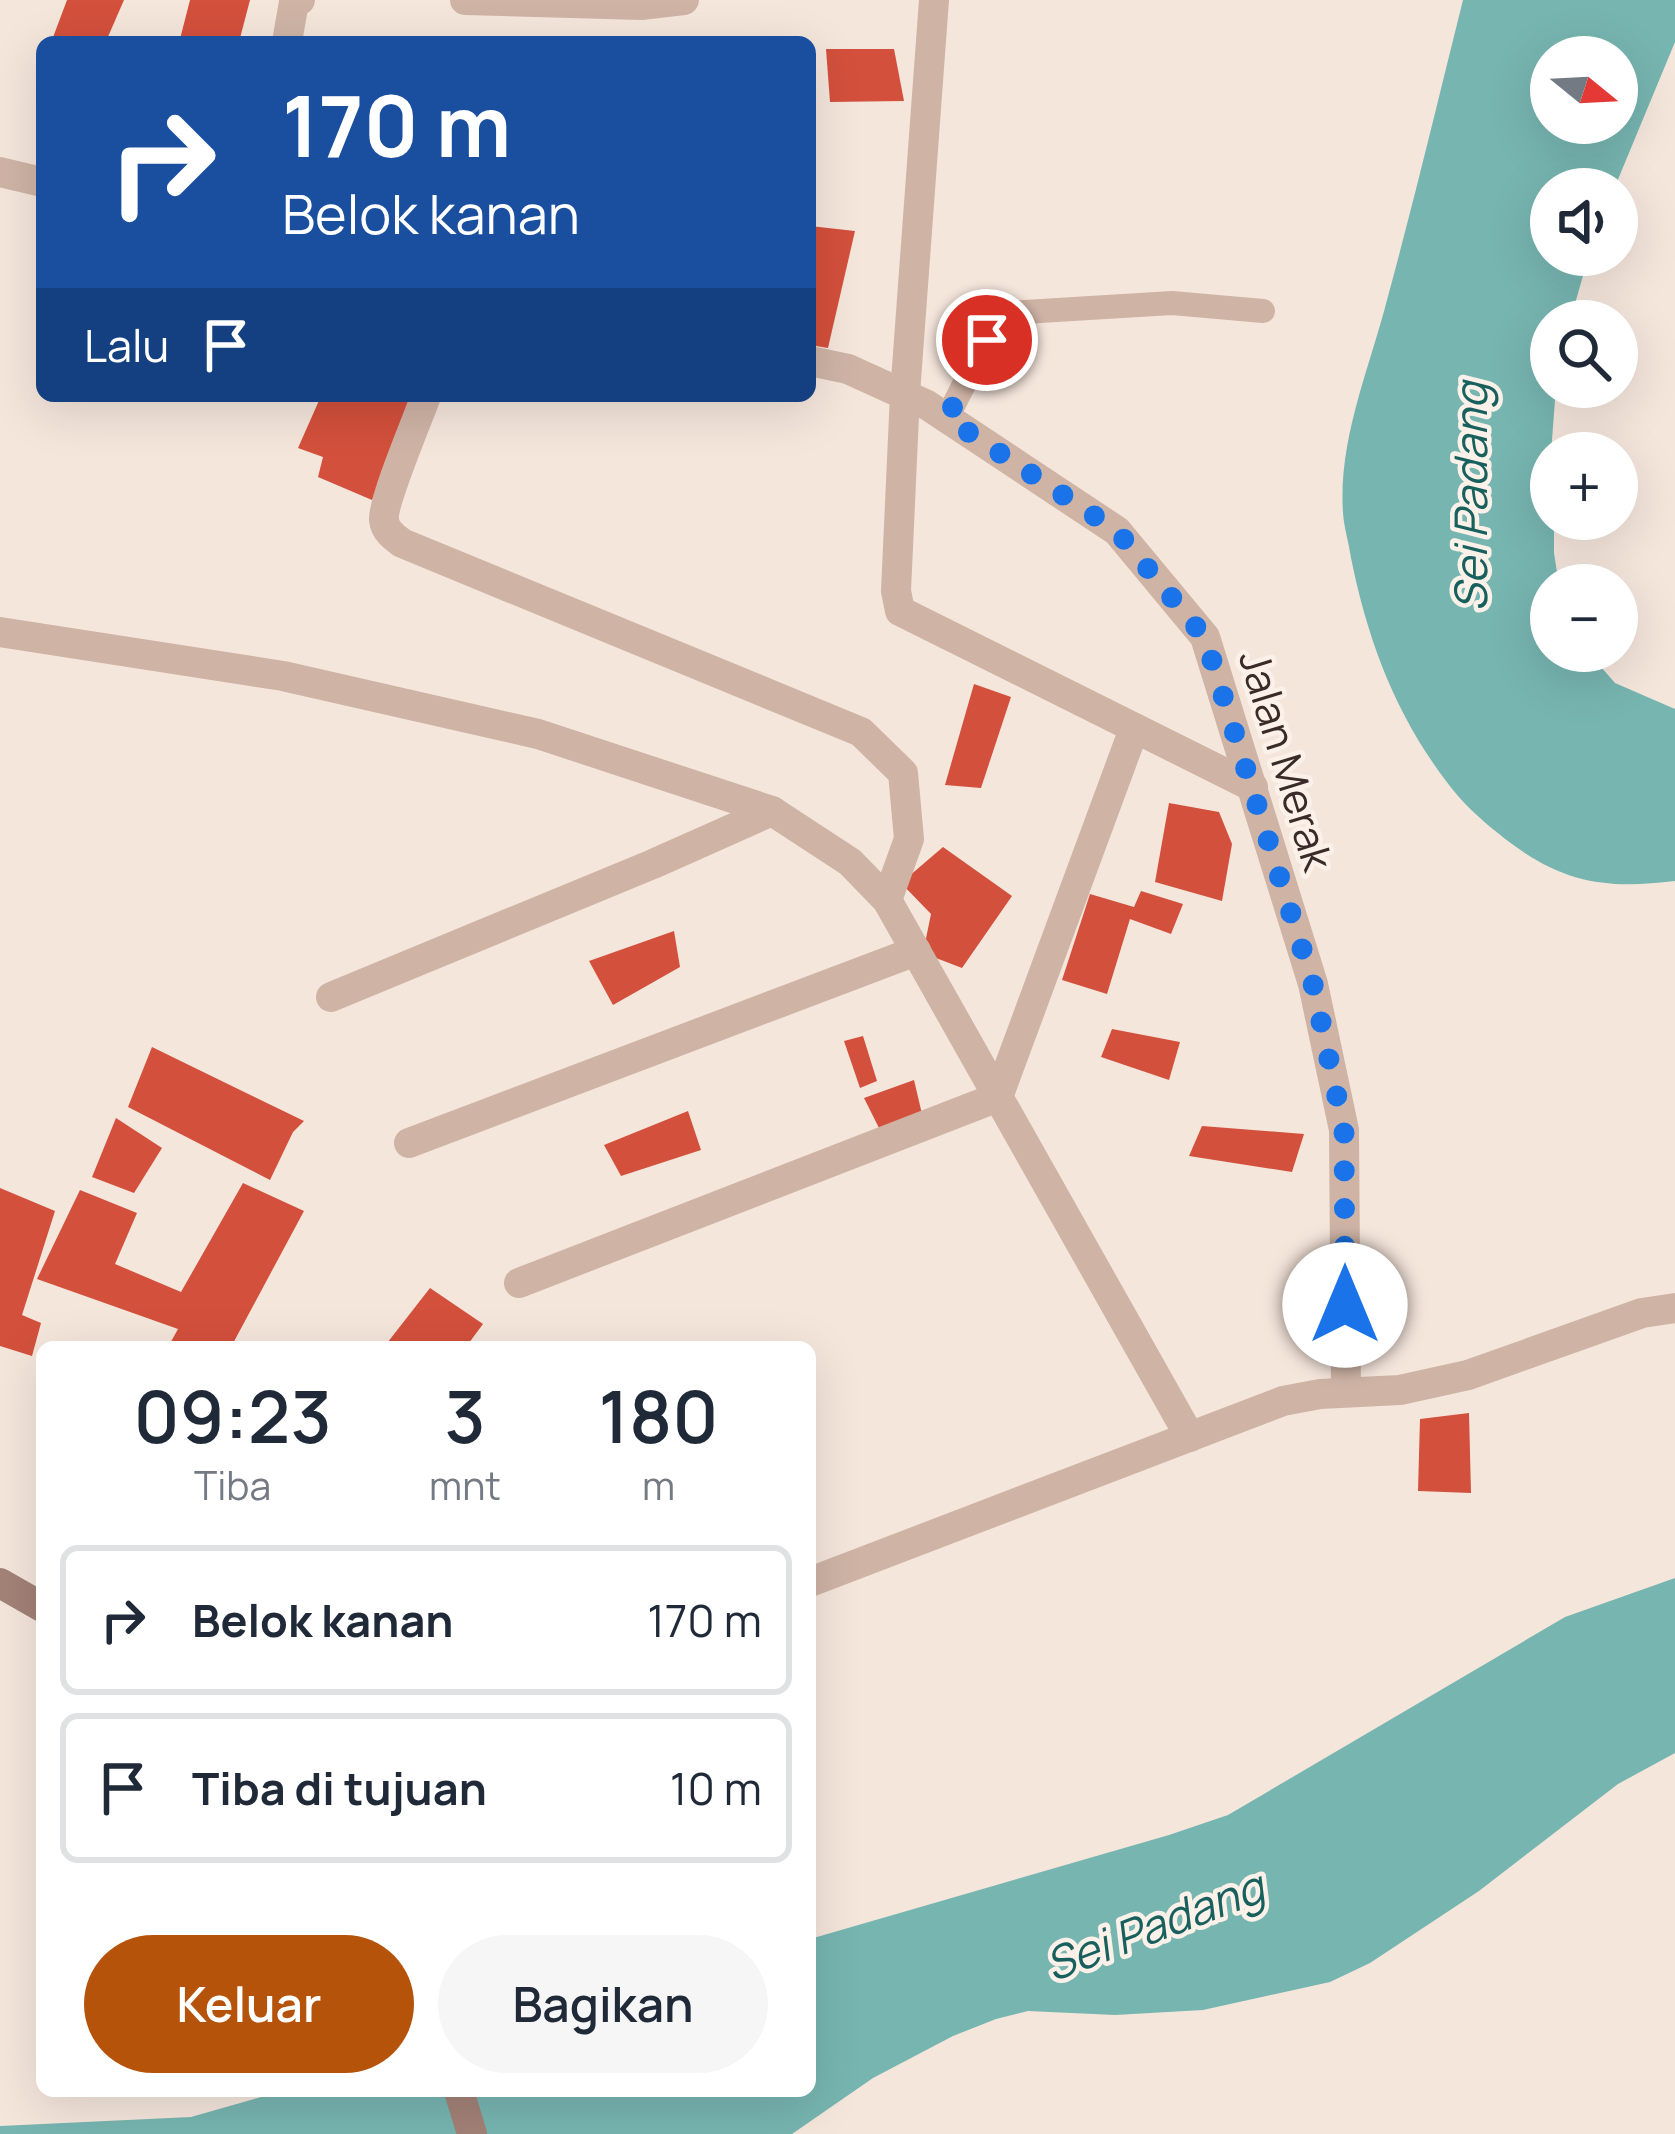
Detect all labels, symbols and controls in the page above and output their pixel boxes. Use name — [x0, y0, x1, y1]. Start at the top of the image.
north arrow — [1530, 36, 1638, 144]
map controls — [1530, 36, 1638, 672]
text: 170 m — [282, 67, 511, 182]
icon: right — [84, 84, 240, 240]
button: sound — [1530, 168, 1638, 276]
text: Belok kanan — [282, 176, 580, 250]
pin — [936, 289, 1038, 391]
button: search — [1530, 300, 1638, 408]
icon: arrive — [954, 307, 1020, 373]
icon: arrive — [193, 312, 259, 378]
text: Lalu — [84, 314, 169, 376]
water label: Sei Padang — [1439, 379, 1501, 612]
button: + — [1530, 432, 1638, 540]
button: − — [1530, 564, 1638, 672]
street label: Jalan Merak — [1226, 643, 1348, 878]
position arrow — [1282, 1242, 1408, 1368]
text: 09:23 — [134, 1366, 332, 1465]
text: 3 — [444, 1366, 486, 1465]
text: 180 — [599, 1366, 718, 1465]
text: Tiba — [194, 1458, 271, 1512]
text: mnt — [429, 1458, 501, 1512]
text: m — [642, 1458, 675, 1512]
icon: right — [90, 1587, 156, 1653]
text: Belok kanan — [192, 1589, 453, 1651]
text: 170 m — [647, 1589, 762, 1651]
icon: arrive — [90, 1755, 156, 1821]
text: Tiba di tujuan — [192, 1757, 487, 1819]
text: 10 m — [670, 1757, 762, 1819]
water label: Sei Padang — [1036, 1854, 1275, 1995]
button: Keluar — [84, 1935, 414, 2073]
button: Bagikan — [438, 1935, 768, 2073]

